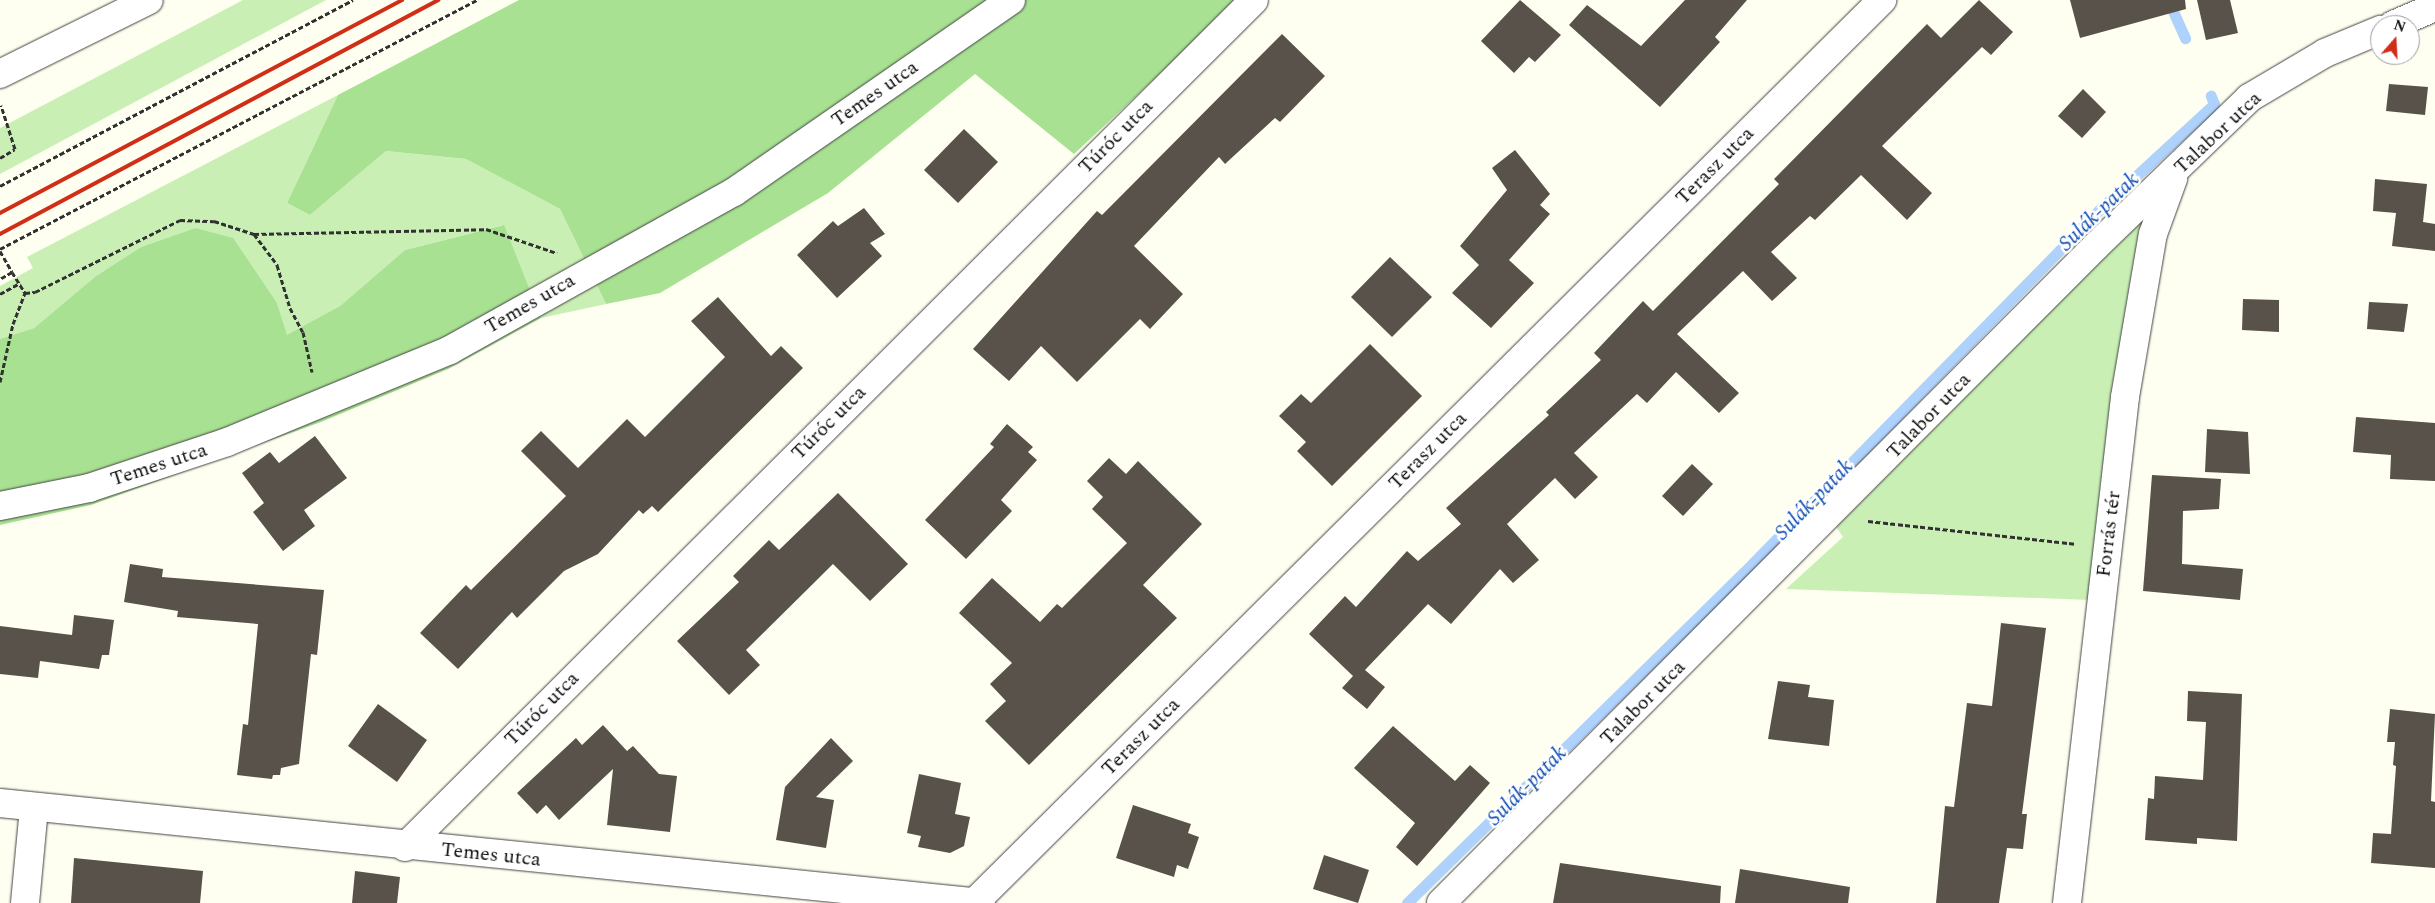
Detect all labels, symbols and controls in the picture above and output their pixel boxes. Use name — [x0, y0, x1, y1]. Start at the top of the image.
north arrow — [2370, 15, 2420, 65]
text: N — [2391, 15, 2409, 38]
street label: Temes utca — [827, 55, 923, 133]
street label: Talabor utca — [2169, 87, 2267, 179]
street label: Túróc utca — [1074, 95, 1158, 179]
street label: Terasz utca — [1671, 122, 1759, 210]
water label: Sulák-patak — [2053, 167, 2145, 257]
street label: Temes utca — [481, 269, 579, 339]
street label: Talabor utca — [1882, 368, 1976, 464]
street label: Túróc utca — [787, 381, 871, 465]
street label: Terasz utca — [1384, 407, 1472, 495]
street label: Temes utca — [108, 438, 210, 492]
water label: Sulák-patak — [1769, 454, 1859, 546]
street label: Forrás tér — [2092, 490, 2126, 578]
street label: Talabor utca — [1595, 655, 1691, 751]
street label: Túróc utca — [500, 667, 584, 751]
street label: Terasz utca — [1097, 693, 1185, 781]
water label: Sulák-patak — [1482, 741, 1572, 831]
street label: Temes utca — [440, 838, 542, 872]

